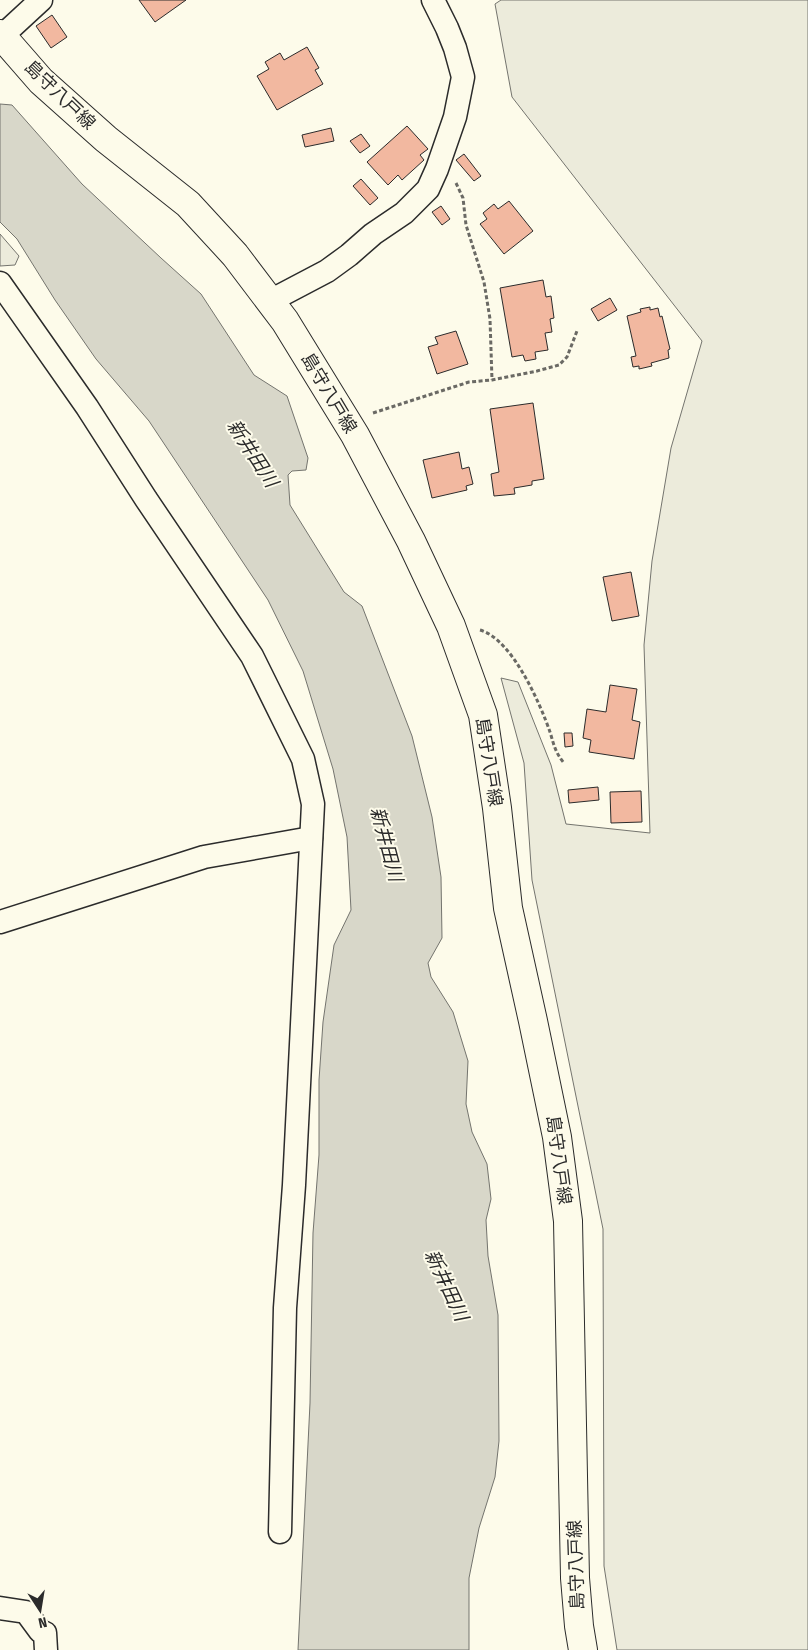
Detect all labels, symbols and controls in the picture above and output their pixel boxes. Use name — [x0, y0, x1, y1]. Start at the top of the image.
street label: 島守八戸線 — [20, 56, 100, 134]
street label: 島守八戸線 — [296, 349, 362, 437]
water label: 新井田川 — [222, 415, 284, 493]
street label: 島守八戸線 — [471, 716, 507, 808]
water label: 新井田川 — [366, 804, 408, 886]
street label: 島守八戸線 — [542, 1114, 576, 1206]
water label: 新井田川 — [420, 1246, 474, 1326]
street label: 島守八戸線 — [563, 1520, 589, 1610]
north arrow — [15, 1585, 65, 1635]
text: N — [37, 1613, 48, 1631]

